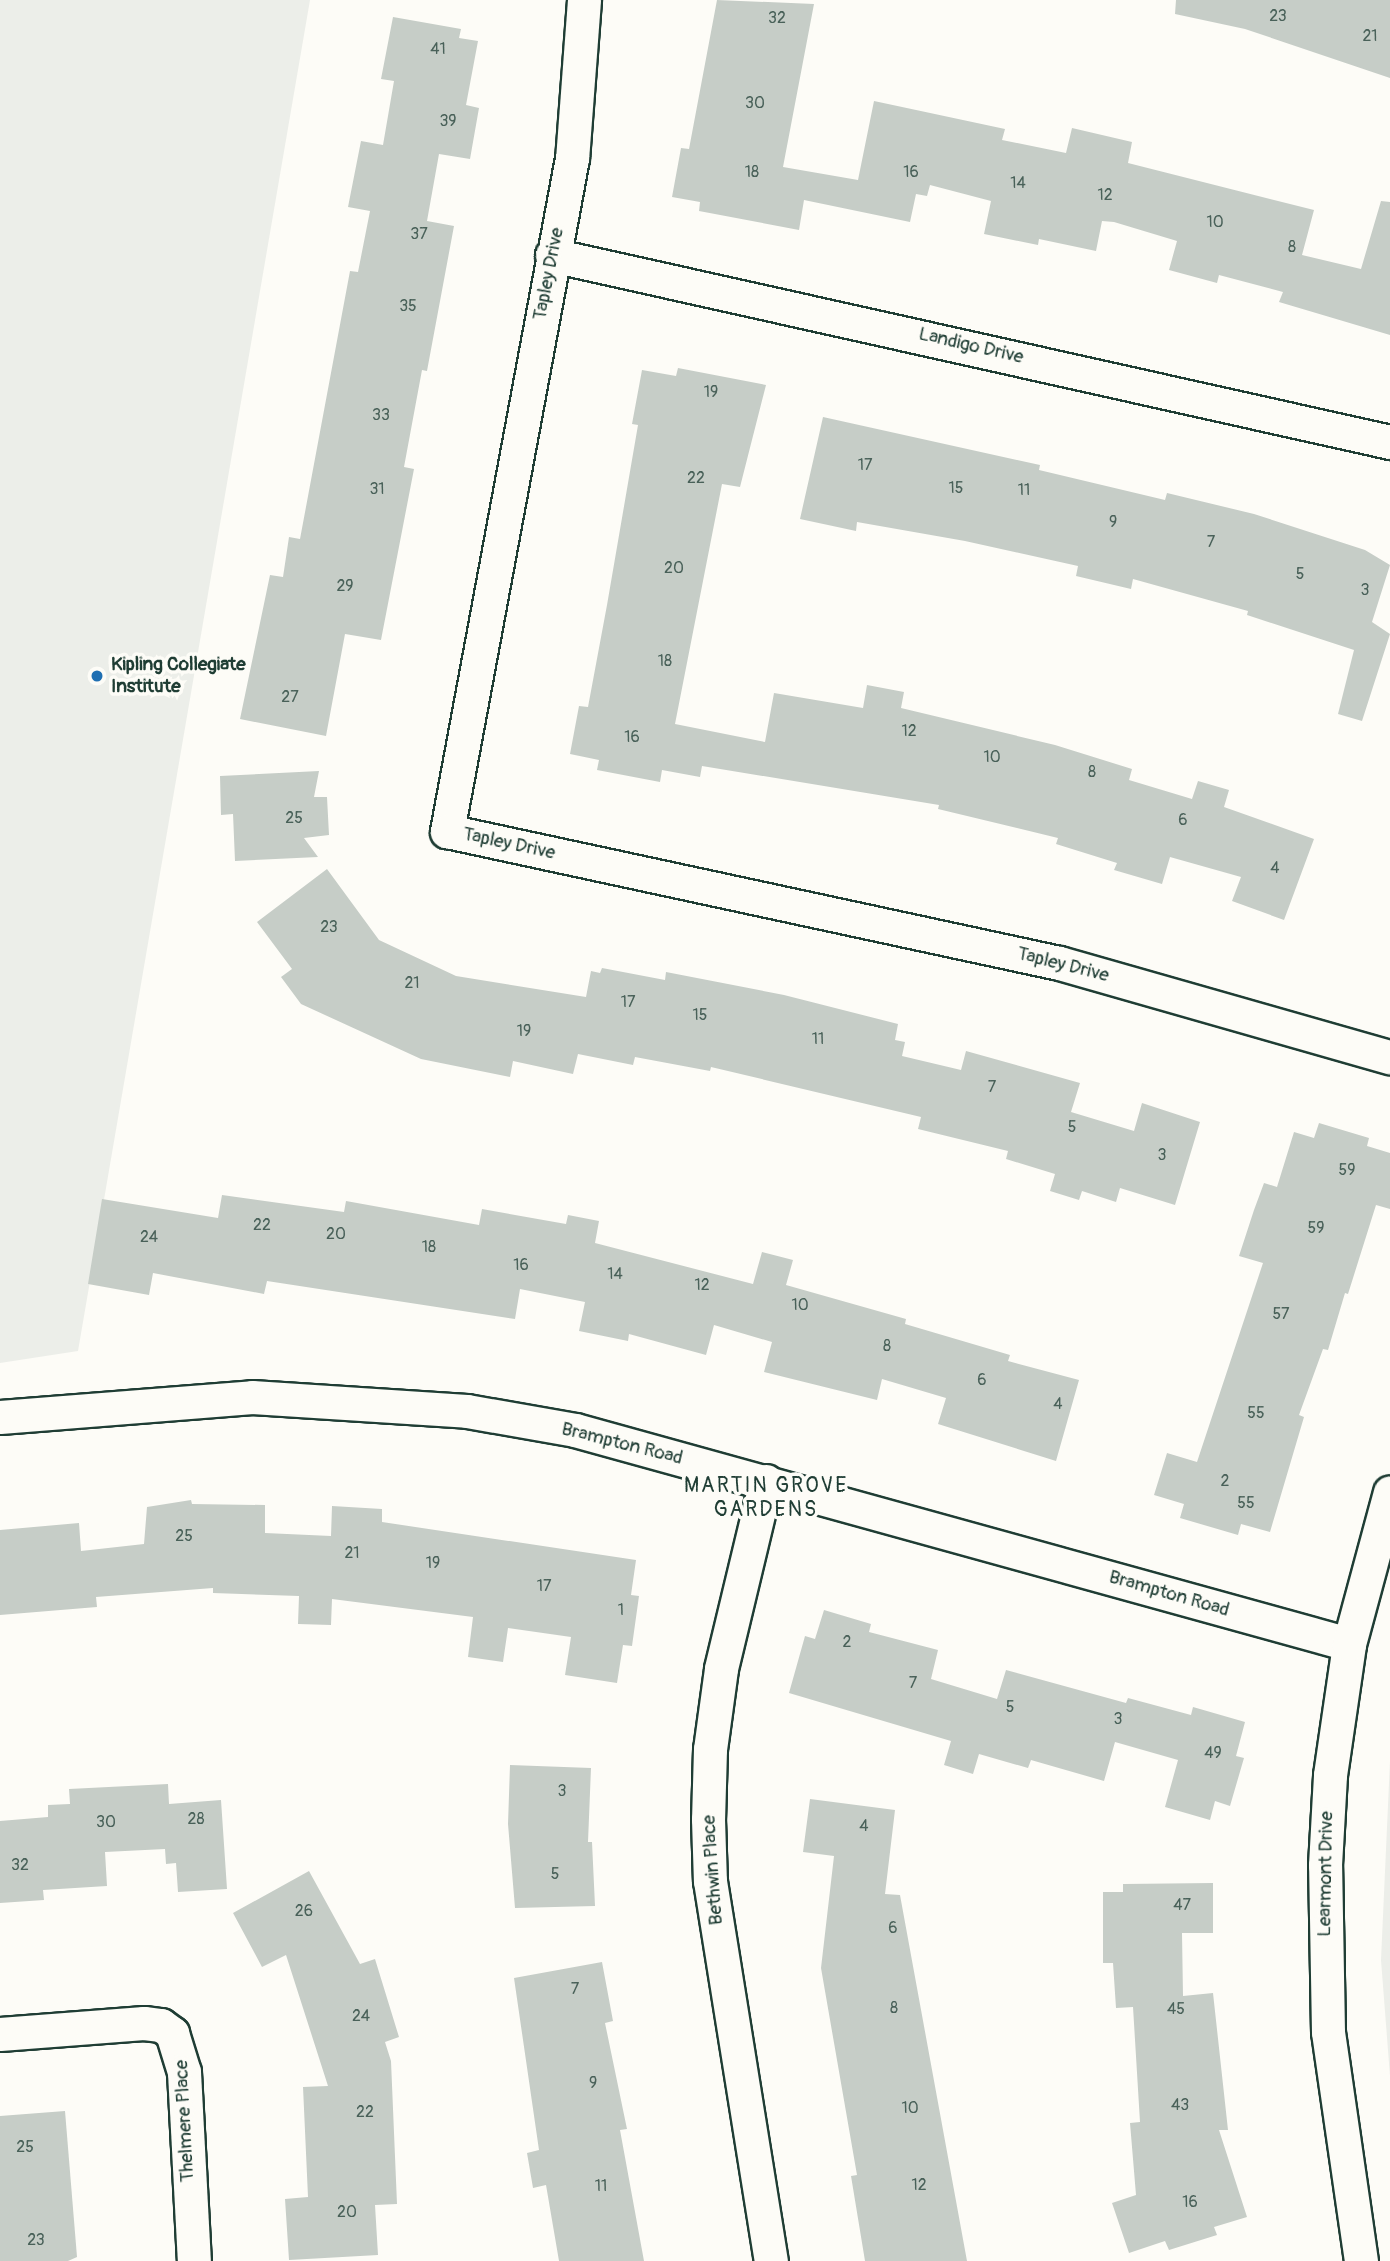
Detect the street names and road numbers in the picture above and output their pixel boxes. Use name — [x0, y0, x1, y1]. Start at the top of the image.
street label: Tapley Drive — [529, 226, 569, 322]
street label: Landigo Drive — [916, 323, 1026, 369]
street label: Tapley Drive — [461, 823, 557, 865]
street label: Tapley Drive — [1015, 943, 1111, 987]
street label: Brampton Road — [559, 1418, 685, 1470]
street label: Brampton Road — [1106, 1566, 1232, 1622]
street label: Learmont Drive — [1314, 1811, 1338, 1937]
street label: Bethwin Place — [698, 1814, 728, 1926]
street label: Thelmere Place — [170, 2059, 200, 2183]

